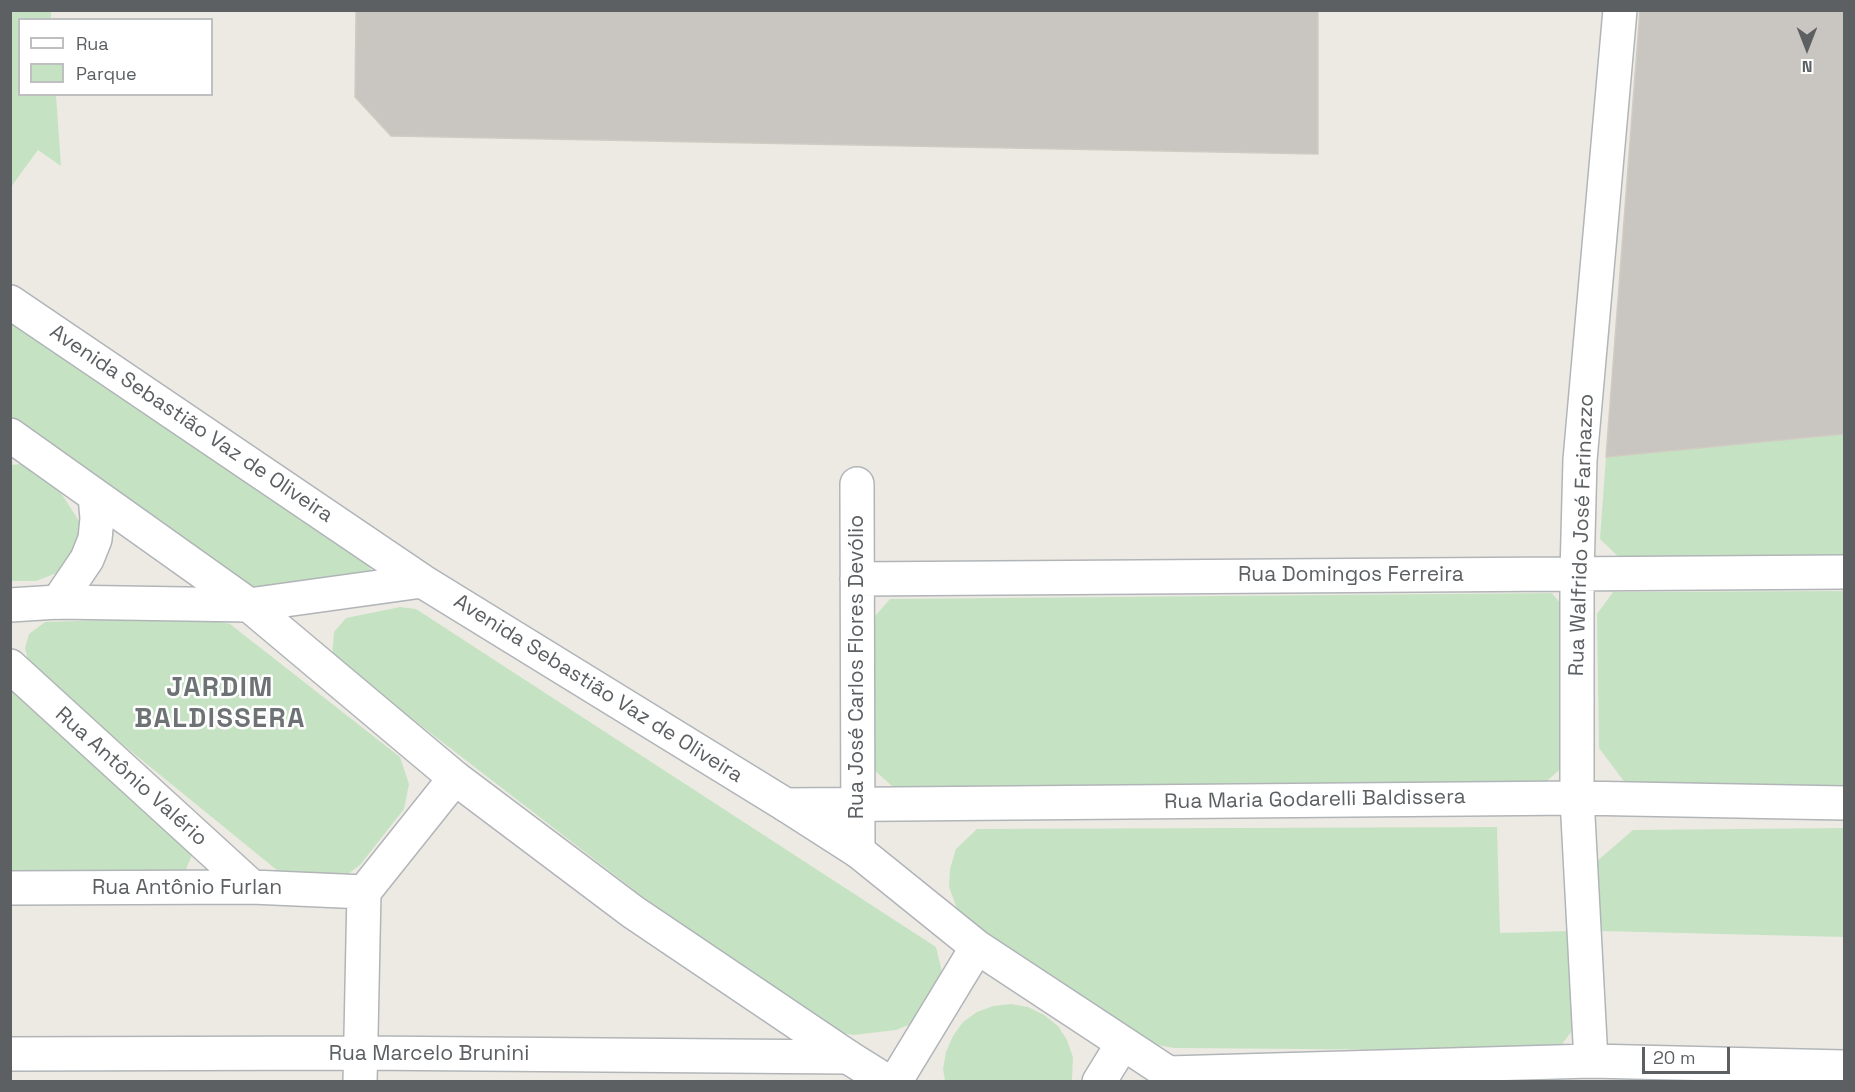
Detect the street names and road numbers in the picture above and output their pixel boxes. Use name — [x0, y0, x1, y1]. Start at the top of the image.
street label: Avenida Sebastião Vaz de Oliveira — [45, 320, 337, 528]
street label: Rua Walfrido José Farinazzo — [1564, 393, 1600, 677]
street label: Rua José Carlos Flores Devólio — [844, 515, 870, 819]
street label: Rua Domingos Ferreira — [1238, 562, 1464, 588]
street label: Avenida Sebastião Vaz de Oliveira — [449, 589, 747, 789]
street label: Rua Antônio Valério — [50, 702, 212, 852]
street label: Rua Maria Godarelli Baldissera — [1164, 785, 1466, 815]
street label: Rua Antônio Furlan — [92, 875, 282, 901]
street label: Rua Marcelo Brunini — [329, 1041, 529, 1067]

